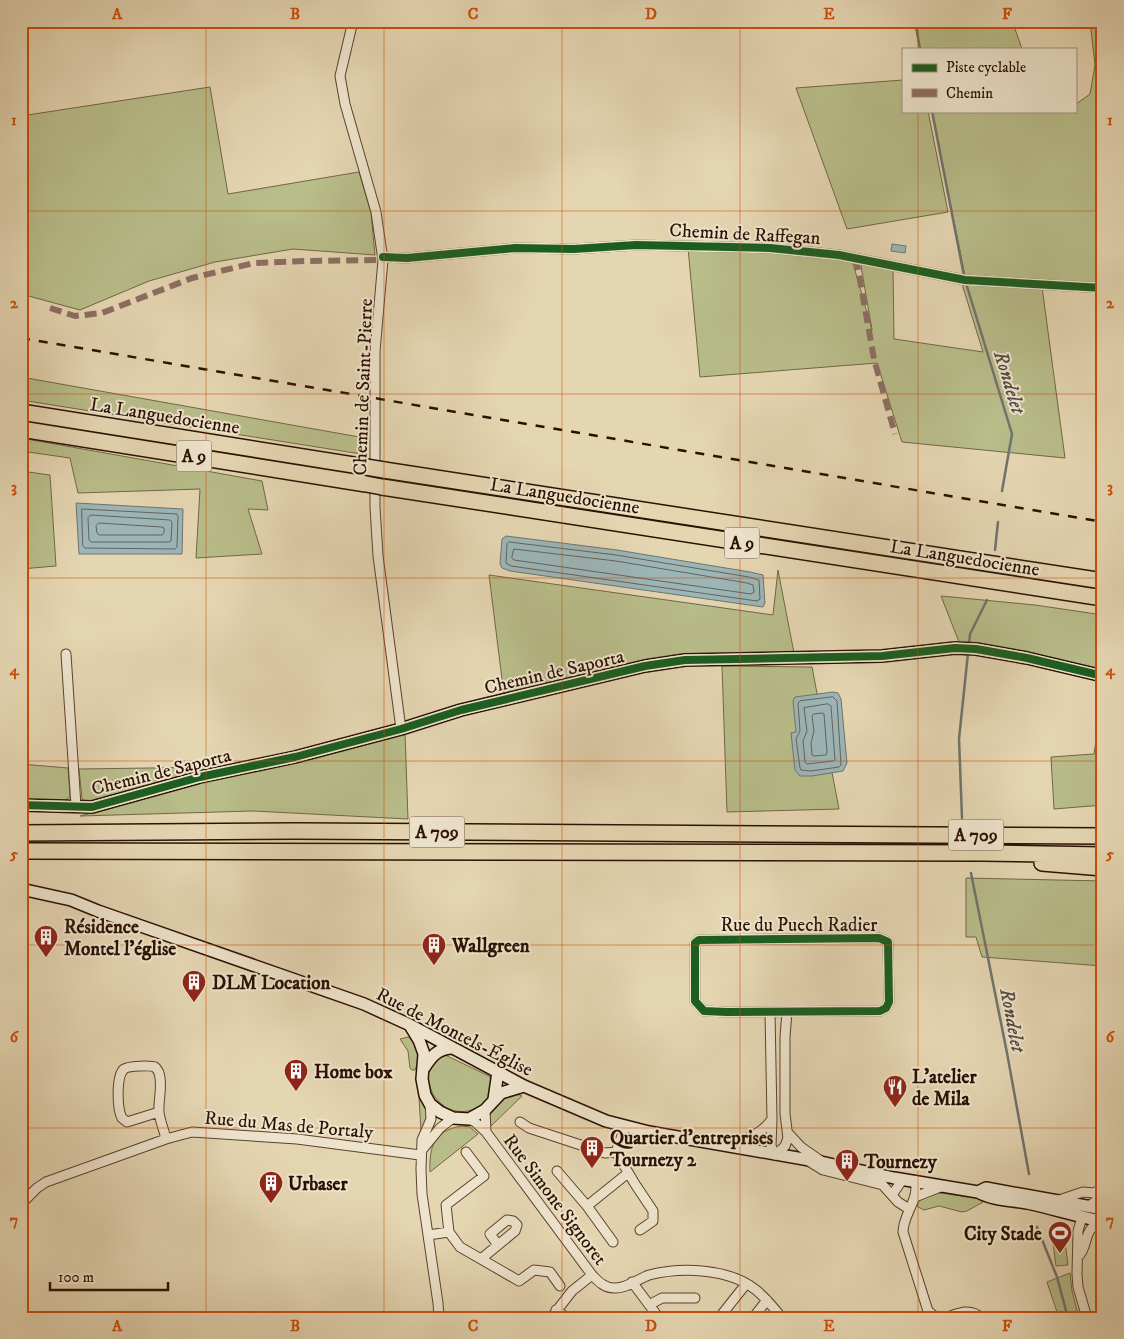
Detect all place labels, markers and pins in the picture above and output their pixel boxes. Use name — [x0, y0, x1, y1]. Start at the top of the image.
place label: Résidence Montel l'église — [64, 916, 176, 961]
building icon: Résidence Montel l'église — [33, 924, 59, 958]
building icon: Wallgreen — [421, 932, 447, 966]
place label: Wallgreen — [451, 935, 531, 958]
building icon: DLM Location — [181, 969, 207, 1003]
place label: DLM Location — [212, 972, 331, 995]
building icon: Home box — [283, 1058, 309, 1092]
place label: Home box — [314, 1061, 393, 1084]
place label: L'atelier de Mila — [912, 1066, 977, 1111]
restaurant icon: L'atelier de Mila — [882, 1074, 908, 1108]
place label: Quartier d'entreprises Tournezy 2 — [609, 1127, 774, 1172]
building icon: Quartier d'entreprises Tournezy 2 — [579, 1135, 605, 1169]
building icon: Tournezy — [834, 1148, 860, 1182]
place label: Tournezy — [863, 1151, 938, 1174]
building icon: Urbaser — [258, 1170, 284, 1204]
place label: Urbaser — [288, 1173, 348, 1196]
sports icon: City Stade — [1047, 1220, 1073, 1254]
place label: City Stade — [964, 1223, 1042, 1246]

